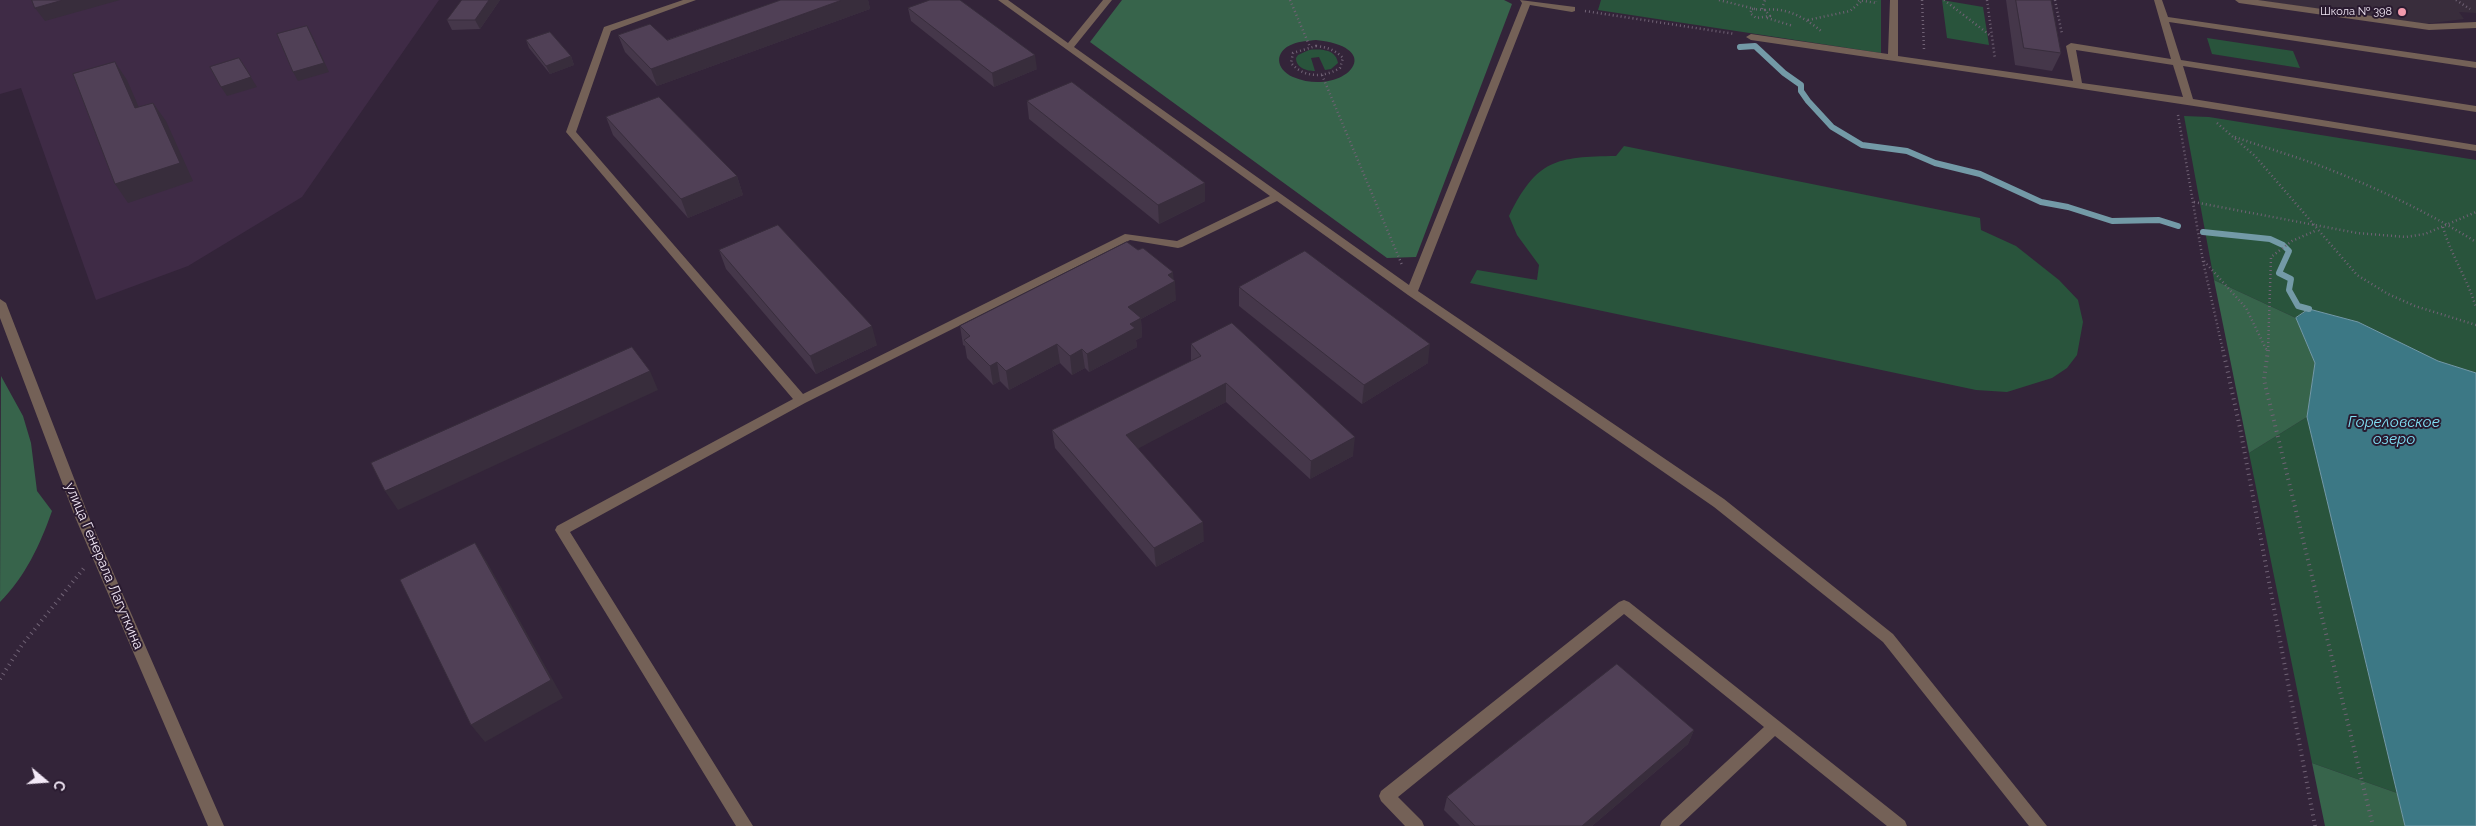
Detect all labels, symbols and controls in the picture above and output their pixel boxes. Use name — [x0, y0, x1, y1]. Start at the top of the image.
place label: Школа № 398 — [2320, 5, 2392, 19]
marker: Школа № 398 — [2396, 6, 2408, 18]
water label: Гореловское озеро — [2348, 413, 2440, 448]
street label: улица Генерала Лагуткина — [61, 480, 147, 652]
north arrow — [20, 756, 70, 806]
text: С — [50, 779, 68, 793]

